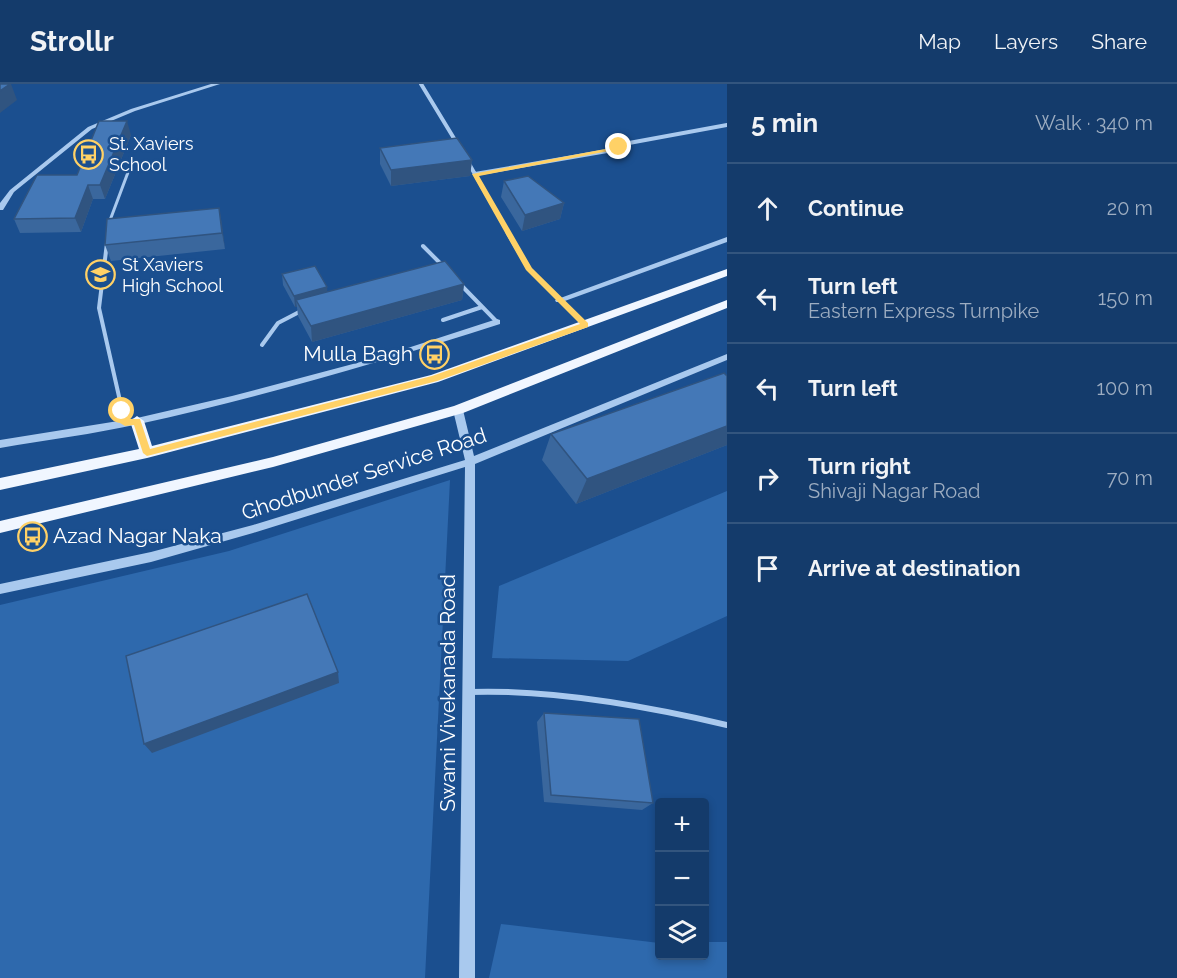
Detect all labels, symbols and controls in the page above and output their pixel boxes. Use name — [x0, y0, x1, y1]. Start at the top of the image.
text: Strollr — [30, 25, 114, 58]
text: Map — [918, 29, 961, 54]
text: Layers — [994, 29, 1058, 54]
text: Share — [1091, 29, 1147, 54]
text: 5 min — [751, 108, 818, 138]
text: Walk · 340 m — [1035, 111, 1153, 135]
place label: St. Xaviers School — [109, 133, 194, 175]
route end — [605, 133, 631, 159]
bus stop icon: St. Xaviers School — [72, 138, 104, 170]
icon: ahead — [751, 192, 784, 225]
text: Continue — [808, 195, 904, 221]
text: 20 m — [1107, 196, 1153, 220]
place label: St Xaviers High School — [122, 254, 223, 296]
school or university icon: St Xaviers High School — [85, 259, 117, 291]
text: Turn left — [808, 273, 898, 299]
icon: left — [751, 282, 784, 315]
text: 150 m — [1098, 286, 1153, 310]
text: Eastern Express Turnpike — [808, 299, 1039, 323]
bus stop icon: Mulla Bagh — [418, 338, 450, 370]
place label: Mulla Bagh — [303, 341, 413, 366]
icon: left — [751, 372, 784, 405]
text: Turn left — [808, 375, 898, 401]
text: 100 m — [1096, 376, 1153, 400]
route start — [108, 397, 134, 423]
street label: Ghodbunder Service Road — [238, 422, 489, 525]
text: Turn right — [808, 453, 911, 479]
icon: right — [751, 462, 784, 495]
text: 70 m — [1107, 466, 1153, 490]
text: Shivaji Nagar Road — [808, 479, 981, 503]
bus stop icon: Azad Nagar Naka — [16, 520, 48, 552]
place label: Azad Nagar Naka — [53, 523, 222, 548]
icon: arrive — [751, 552, 784, 585]
text: Arrive at destination — [808, 555, 1021, 581]
street label: Swami Vivekanada Road — [435, 574, 460, 812]
map controls — [655, 798, 709, 960]
button: + — [655, 798, 709, 852]
button: − — [655, 852, 709, 906]
button: layers — [655, 906, 709, 960]

